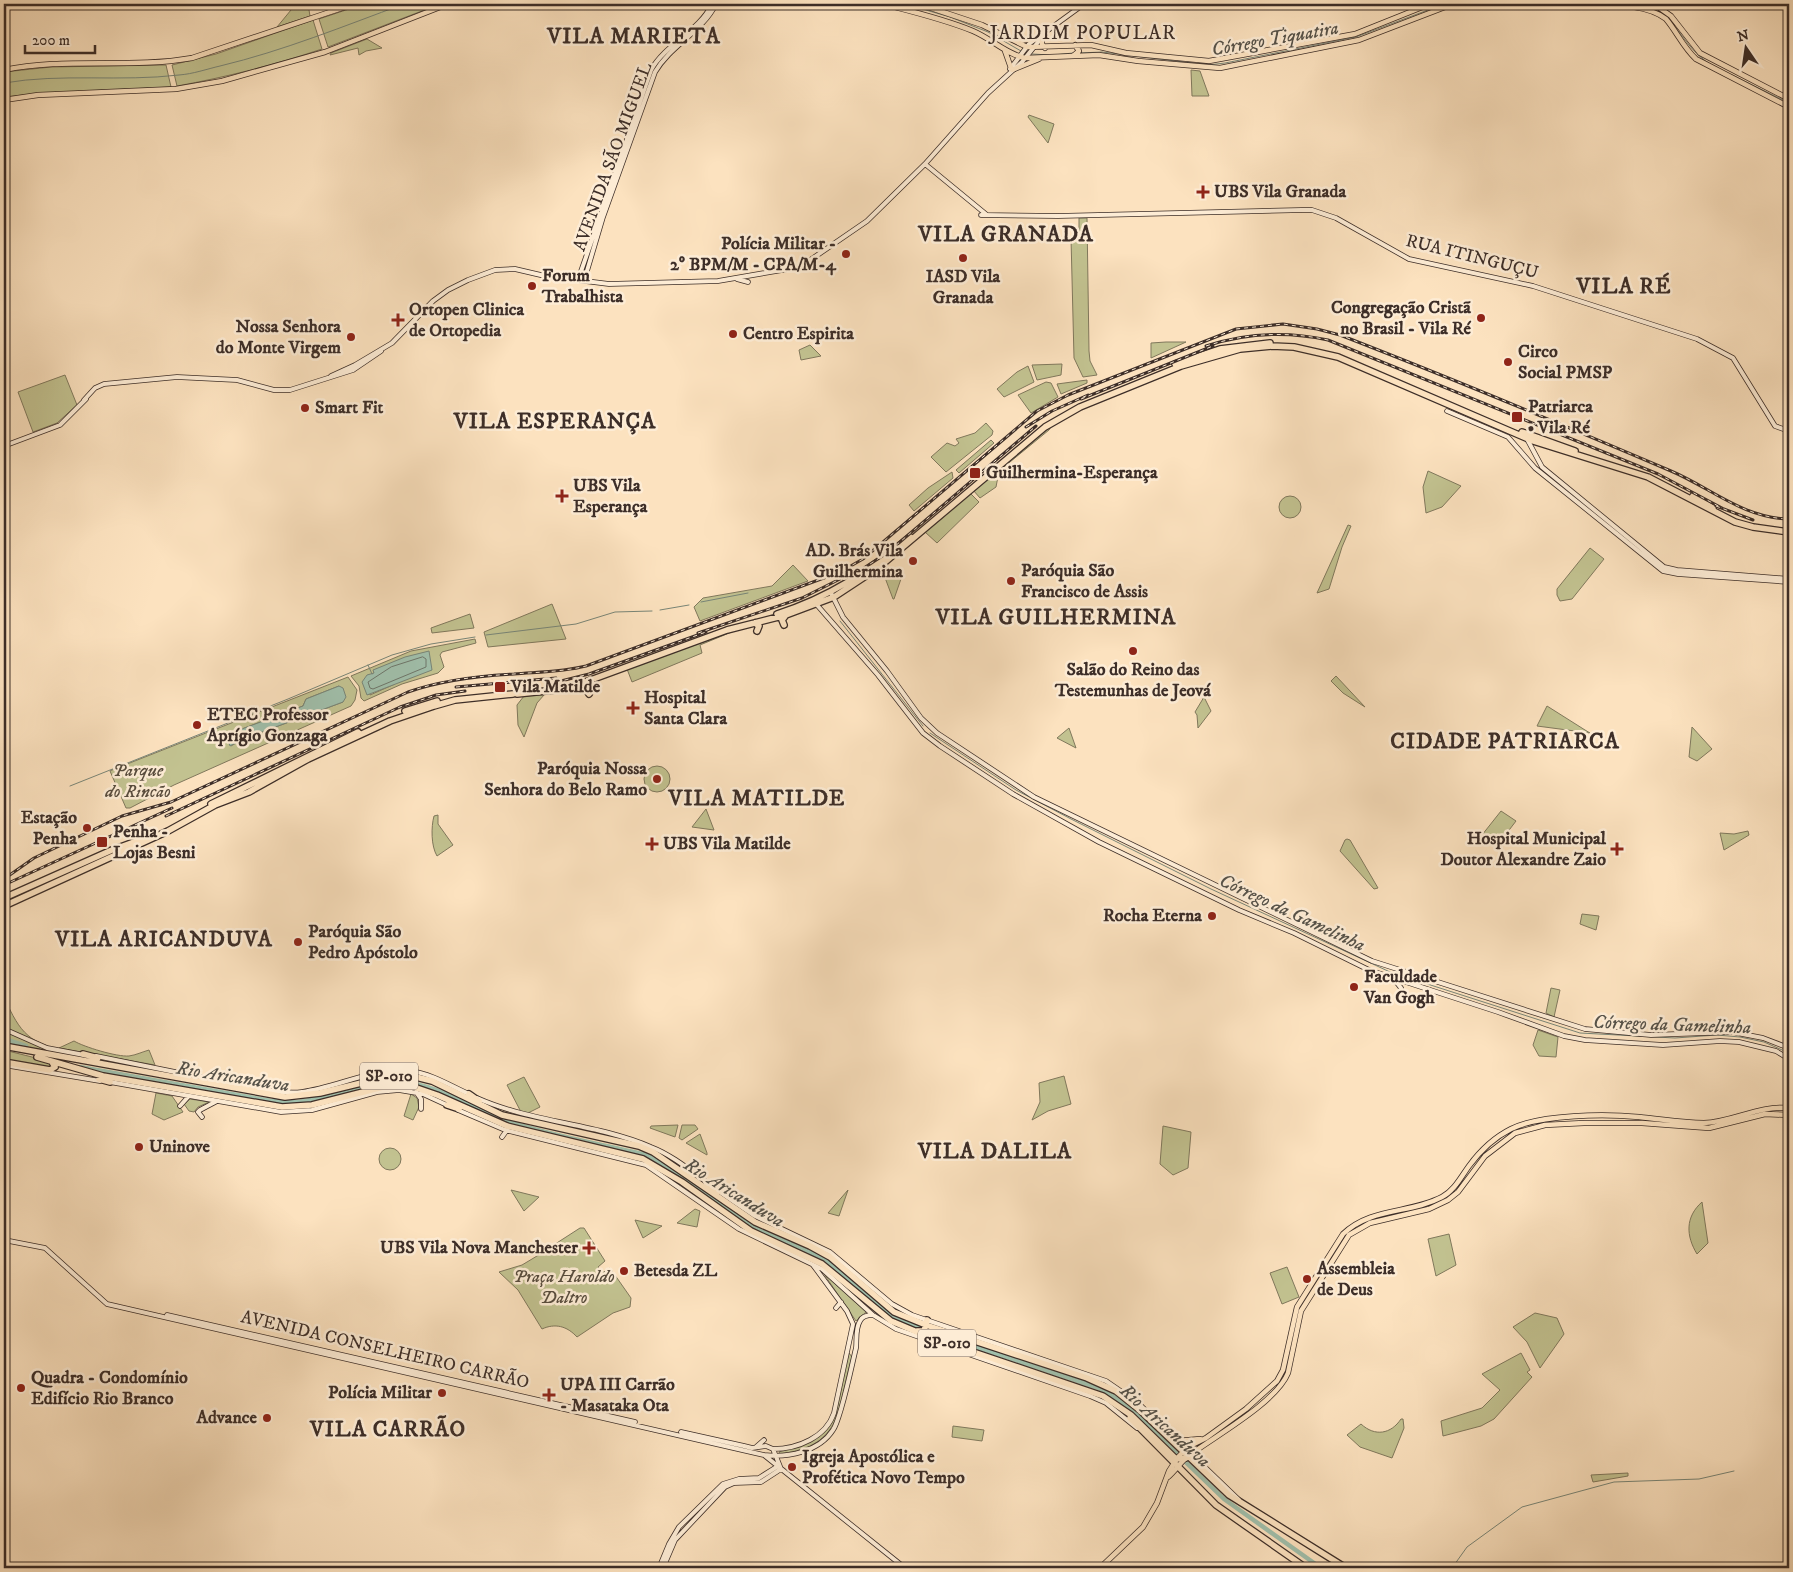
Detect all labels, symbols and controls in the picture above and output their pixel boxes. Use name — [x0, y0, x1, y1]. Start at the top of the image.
water label: Córrego Tiquatira — [1210, 16, 1341, 62]
district label: JARDIM POPULAR — [988, 21, 1176, 46]
scale bar — [25, 22, 95, 54]
north arrow — [1720, 22, 1770, 72]
district label: VILA MARIETA — [546, 23, 721, 50]
text: N — [1736, 26, 1751, 46]
text: 200 m — [32, 31, 70, 50]
street label: AVENIDA SÃO MIGUEL — [568, 59, 657, 254]
place label: UBS Vila Granada — [1214, 181, 1346, 203]
marker: UBS Vila Granada — [1196, 185, 1210, 199]
district label: VILA GRANADA — [917, 221, 1094, 248]
street label: RUA ITINGUÇU — [1403, 230, 1541, 284]
place label: Polícia Militar - 2º BPM/M - CPA/M-4 — [670, 233, 837, 276]
marker: Polícia Militar - 2º BPM/M - CPA/M-4 — [840, 248, 852, 260]
marker: IASD Vila Granada — [957, 252, 969, 264]
place label: Forum Trabalhista — [541, 265, 623, 308]
place label: IASD Vila Granada — [926, 266, 1001, 309]
district label: VILA RÉ — [1575, 272, 1672, 300]
marker: Forum Trabalhista — [526, 280, 538, 292]
place label: Congregação Cristã no Brasil - Vila Ré — [1331, 297, 1472, 340]
place label: Ortopen Clinica de Ortopedia — [409, 299, 525, 342]
marker: Congregação Cristã no Brasil - Vila Ré — [1475, 312, 1487, 324]
marker: Ortopen Clinica de Ortopedia — [391, 313, 405, 327]
place label: Nossa Senhora do Monte Virgem — [216, 316, 341, 359]
place label: Centro Espirita — [743, 323, 854, 345]
marker: Centro Espirita — [727, 328, 739, 340]
marker: Nossa Senhora do Monte Virgem — [345, 331, 357, 343]
place label: Circo Social PMSP — [1518, 341, 1613, 384]
marker: Circo Social PMSP — [1502, 356, 1514, 368]
place label: Patriarca • Vila Ré — [1528, 396, 1593, 439]
place label: Smart Fit — [315, 397, 384, 419]
marker: Smart Fit — [299, 402, 311, 414]
district label: VILA ESPERANÇA — [453, 408, 656, 435]
marker: Patriarca • Vila Ré — [1510, 410, 1524, 424]
place label: Guilhermina-Esperança — [986, 462, 1158, 484]
marker: Guilhermina-Esperança — [968, 466, 982, 480]
place label: UBS Vila Esperança — [573, 475, 648, 518]
marker: UBS Vila Esperança — [555, 489, 569, 503]
place label: AD. Brás Vila Guilhermina — [805, 540, 903, 583]
marker: AD. Brás Vila Guilhermina — [907, 555, 919, 567]
place label: Paróquia São Francisco de Assis — [1021, 560, 1148, 603]
marker: Paróquia São Francisco de Assis — [1005, 575, 1017, 587]
district label: VILA GUILHERMINA — [935, 604, 1176, 631]
marker: Salão do Reino das Testemunhas de Jeová — [1127, 645, 1139, 657]
place label: Salão do Reino das Testemunhas de Jeová — [1054, 659, 1211, 702]
place label: Vila Matilde — [510, 676, 601, 698]
marker: Vila Matilde — [493, 680, 507, 694]
place label: Hospital Santa Clara — [644, 687, 727, 730]
marker: Hospital Santa Clara — [626, 701, 640, 715]
place label: ETEC Professor Aprígio Gonzaga — [206, 704, 329, 747]
marker: ETEC Professor Aprígio Gonzaga — [191, 719, 203, 731]
district label: CIDADE PATRIARCA — [1390, 728, 1620, 755]
place label: Paróquia Nossa Senhora do Belo Ramo — [484, 758, 647, 801]
park label: Parque do Rincão — [104, 760, 171, 803]
marker: Paróquia Nossa Senhora do Belo Ramo — [651, 773, 663, 785]
district label: VILA MATILDE — [668, 785, 845, 812]
place label: Estação Penha — [21, 807, 77, 850]
place label: Penha - Lojas Besni — [113, 821, 196, 864]
marker: Estação Penha — [81, 822, 93, 834]
place label: Hospital Municipal Doutor Alexandre Zaio — [1440, 828, 1607, 871]
place label: UBS Vila Matilde — [663, 833, 791, 855]
marker: Penha - Lojas Besni — [95, 835, 109, 849]
marker: UBS Vila Matilde — [645, 837, 659, 851]
marker: Hospital Municipal Doutor Alexandre Zaio — [1610, 842, 1624, 856]
water label: Córrego da Gamelinha — [1215, 869, 1369, 957]
place label: Rocha Eterna — [1103, 905, 1202, 927]
marker: Rocha Eterna — [1206, 910, 1218, 922]
place label: Paróquia São Pedro Apóstolo — [308, 921, 418, 964]
district label: VILA ARICANDUVA — [54, 926, 273, 953]
marker: Paróquia São Pedro Apóstolo — [292, 936, 304, 948]
place label: Faculdade Van Gogh — [1363, 966, 1438, 1009]
marker: Faculdade Van Gogh — [1348, 981, 1360, 993]
water label: Córrego da Gamelinha — [1592, 1011, 1752, 1039]
water label: Rio Aricanduva — [174, 1057, 291, 1097]
road number: SP-010 — [360, 1062, 418, 1090]
place label: Uninove — [149, 1136, 211, 1158]
district label: VILA DALILA — [917, 1138, 1072, 1165]
marker: Uninove — [133, 1141, 145, 1153]
water label: Rio Aricanduva — [679, 1153, 788, 1233]
place label: UBS Vila Nova Manchester — [380, 1237, 578, 1259]
marker: UBS Vila Nova Manchester — [582, 1241, 596, 1255]
place label: Assembleia de Deus — [1316, 1258, 1395, 1301]
place label: Betesda ZL — [634, 1260, 718, 1282]
marker: Betesda ZL — [618, 1265, 630, 1277]
park label: Praça Haroldo Daltro — [513, 1266, 615, 1309]
marker: Assembleia de Deus — [1301, 1273, 1313, 1285]
street label: AVENIDA CONSELHEIRO CARRÃO — [239, 1305, 532, 1394]
road number: SP-010 — [918, 1330, 976, 1356]
place label: Quadra - Condomínio Edifício Rio Branco — [31, 1367, 188, 1410]
place label: UPA III Carrão - Masataka Ota — [560, 1374, 675, 1417]
water label: Rio Aricanduva — [1114, 1379, 1215, 1473]
marker: Quadra - Condomínio Edifício Rio Branco — [15, 1382, 27, 1394]
place label: Polícia Militar — [328, 1382, 432, 1404]
marker: Polícia Militar — [436, 1387, 448, 1399]
marker: UPA III Carrão - Masataka Ota — [542, 1388, 556, 1402]
place label: Advance — [196, 1407, 258, 1429]
marker: Advance — [261, 1412, 273, 1424]
district label: VILA CARRÃO — [309, 1415, 466, 1443]
place label: Igreja Apostólica e Profética Novo Tempo — [802, 1446, 965, 1489]
marker: Igreja Apostólica e Profética Novo Tempo — [786, 1461, 798, 1473]

